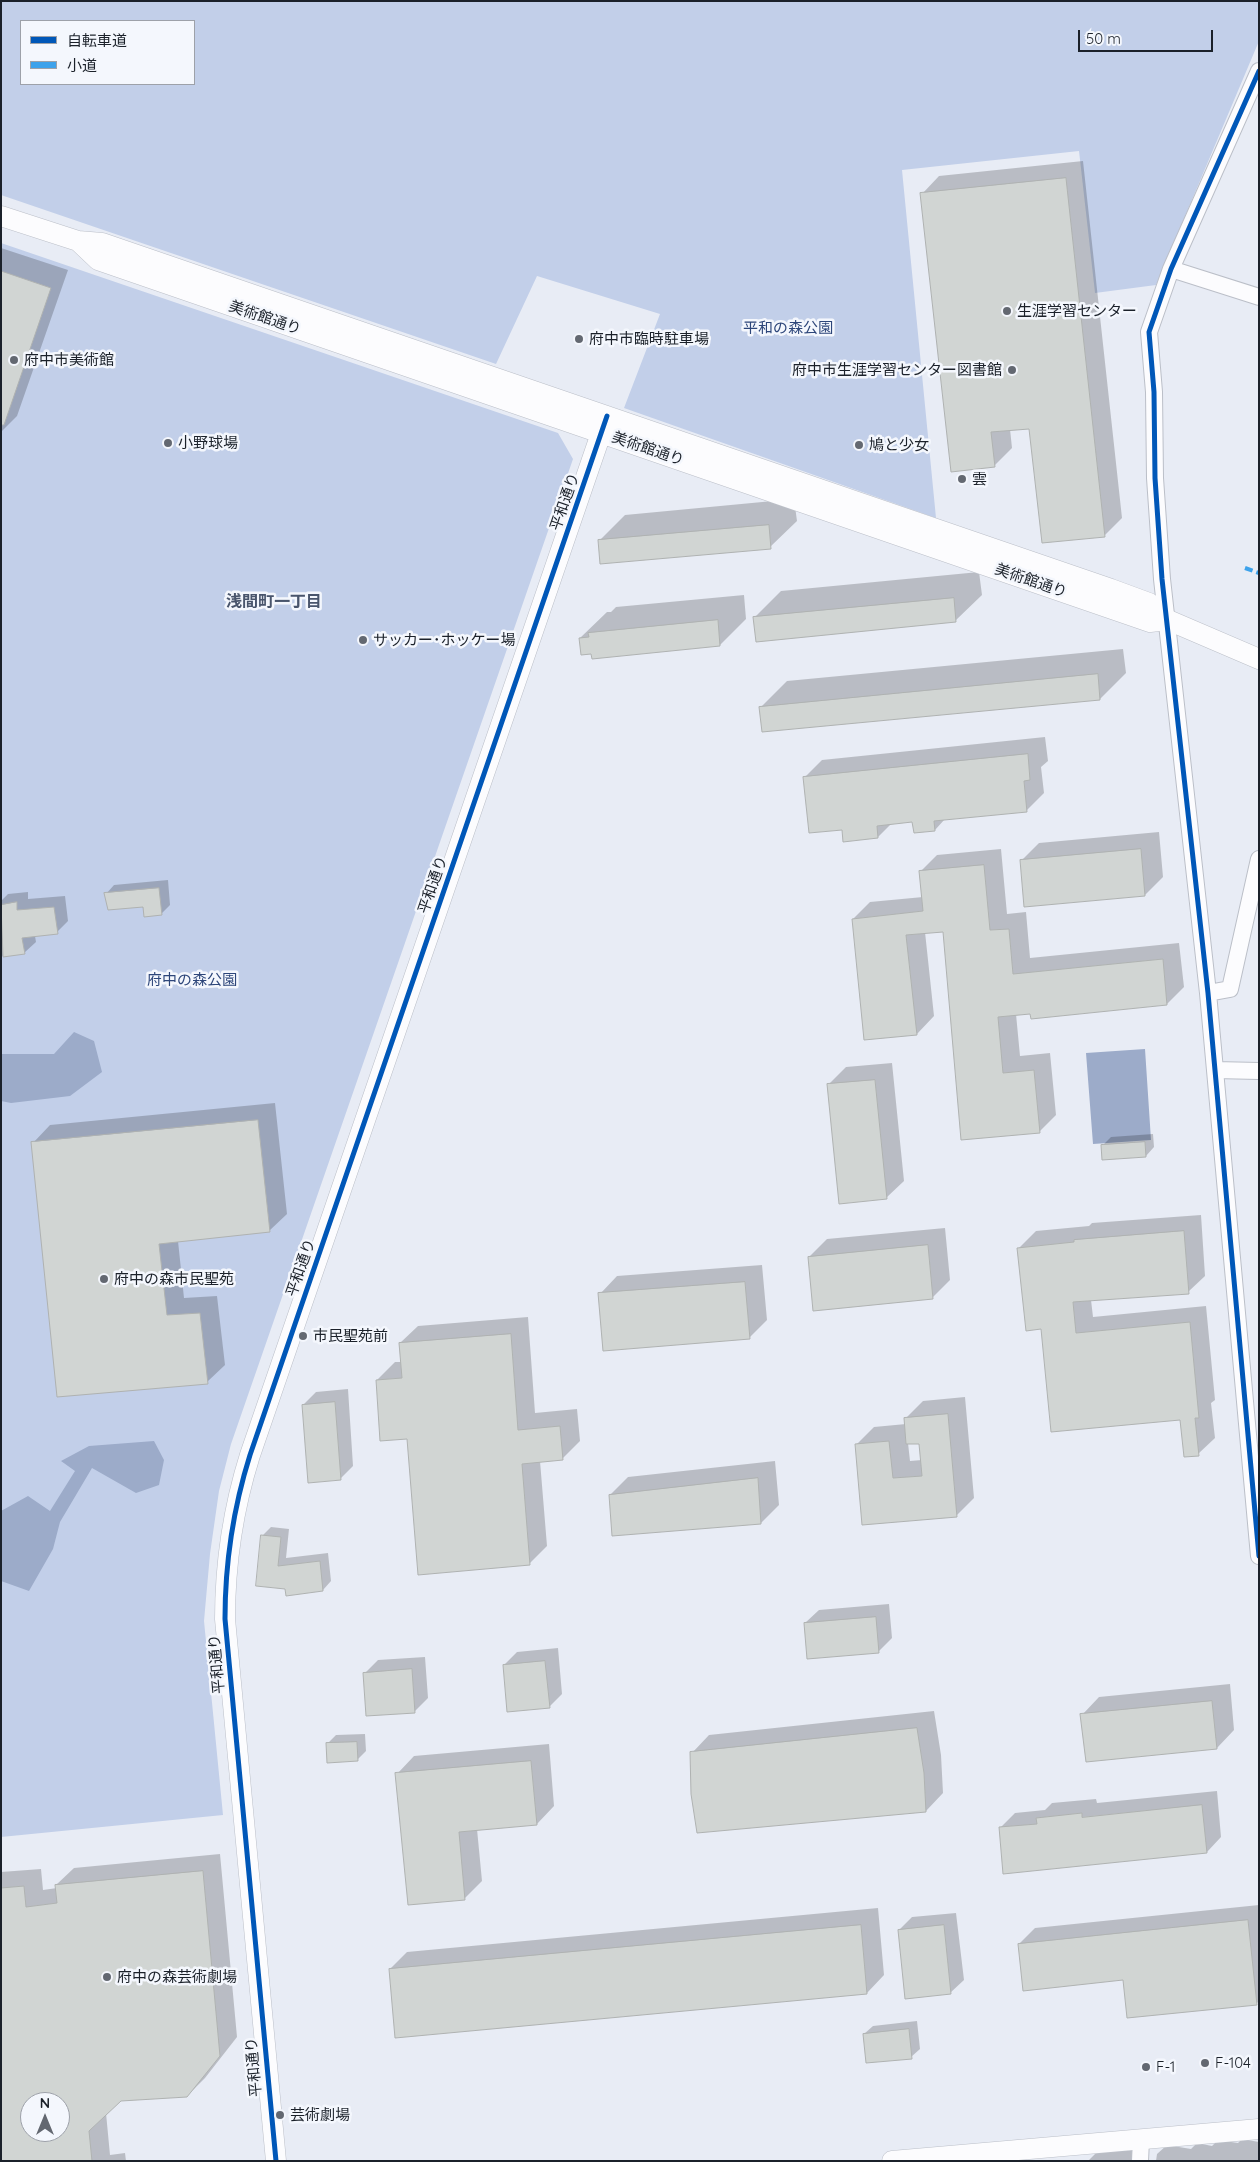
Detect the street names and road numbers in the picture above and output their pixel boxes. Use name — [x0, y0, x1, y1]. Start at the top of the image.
street label: 美術館通り — [227, 297, 303, 339]
street label: 美術館通り — [610, 428, 686, 470]
street label: 平和通り — [547, 471, 583, 533]
street label: 美術館通り — [993, 560, 1069, 602]
street label: 平和通り — [415, 854, 451, 916]
street label: 平和通り — [283, 1237, 319, 1299]
street label: 平和通り — [205, 1633, 229, 1695]
street label: 平和通り — [242, 2036, 266, 2098]

